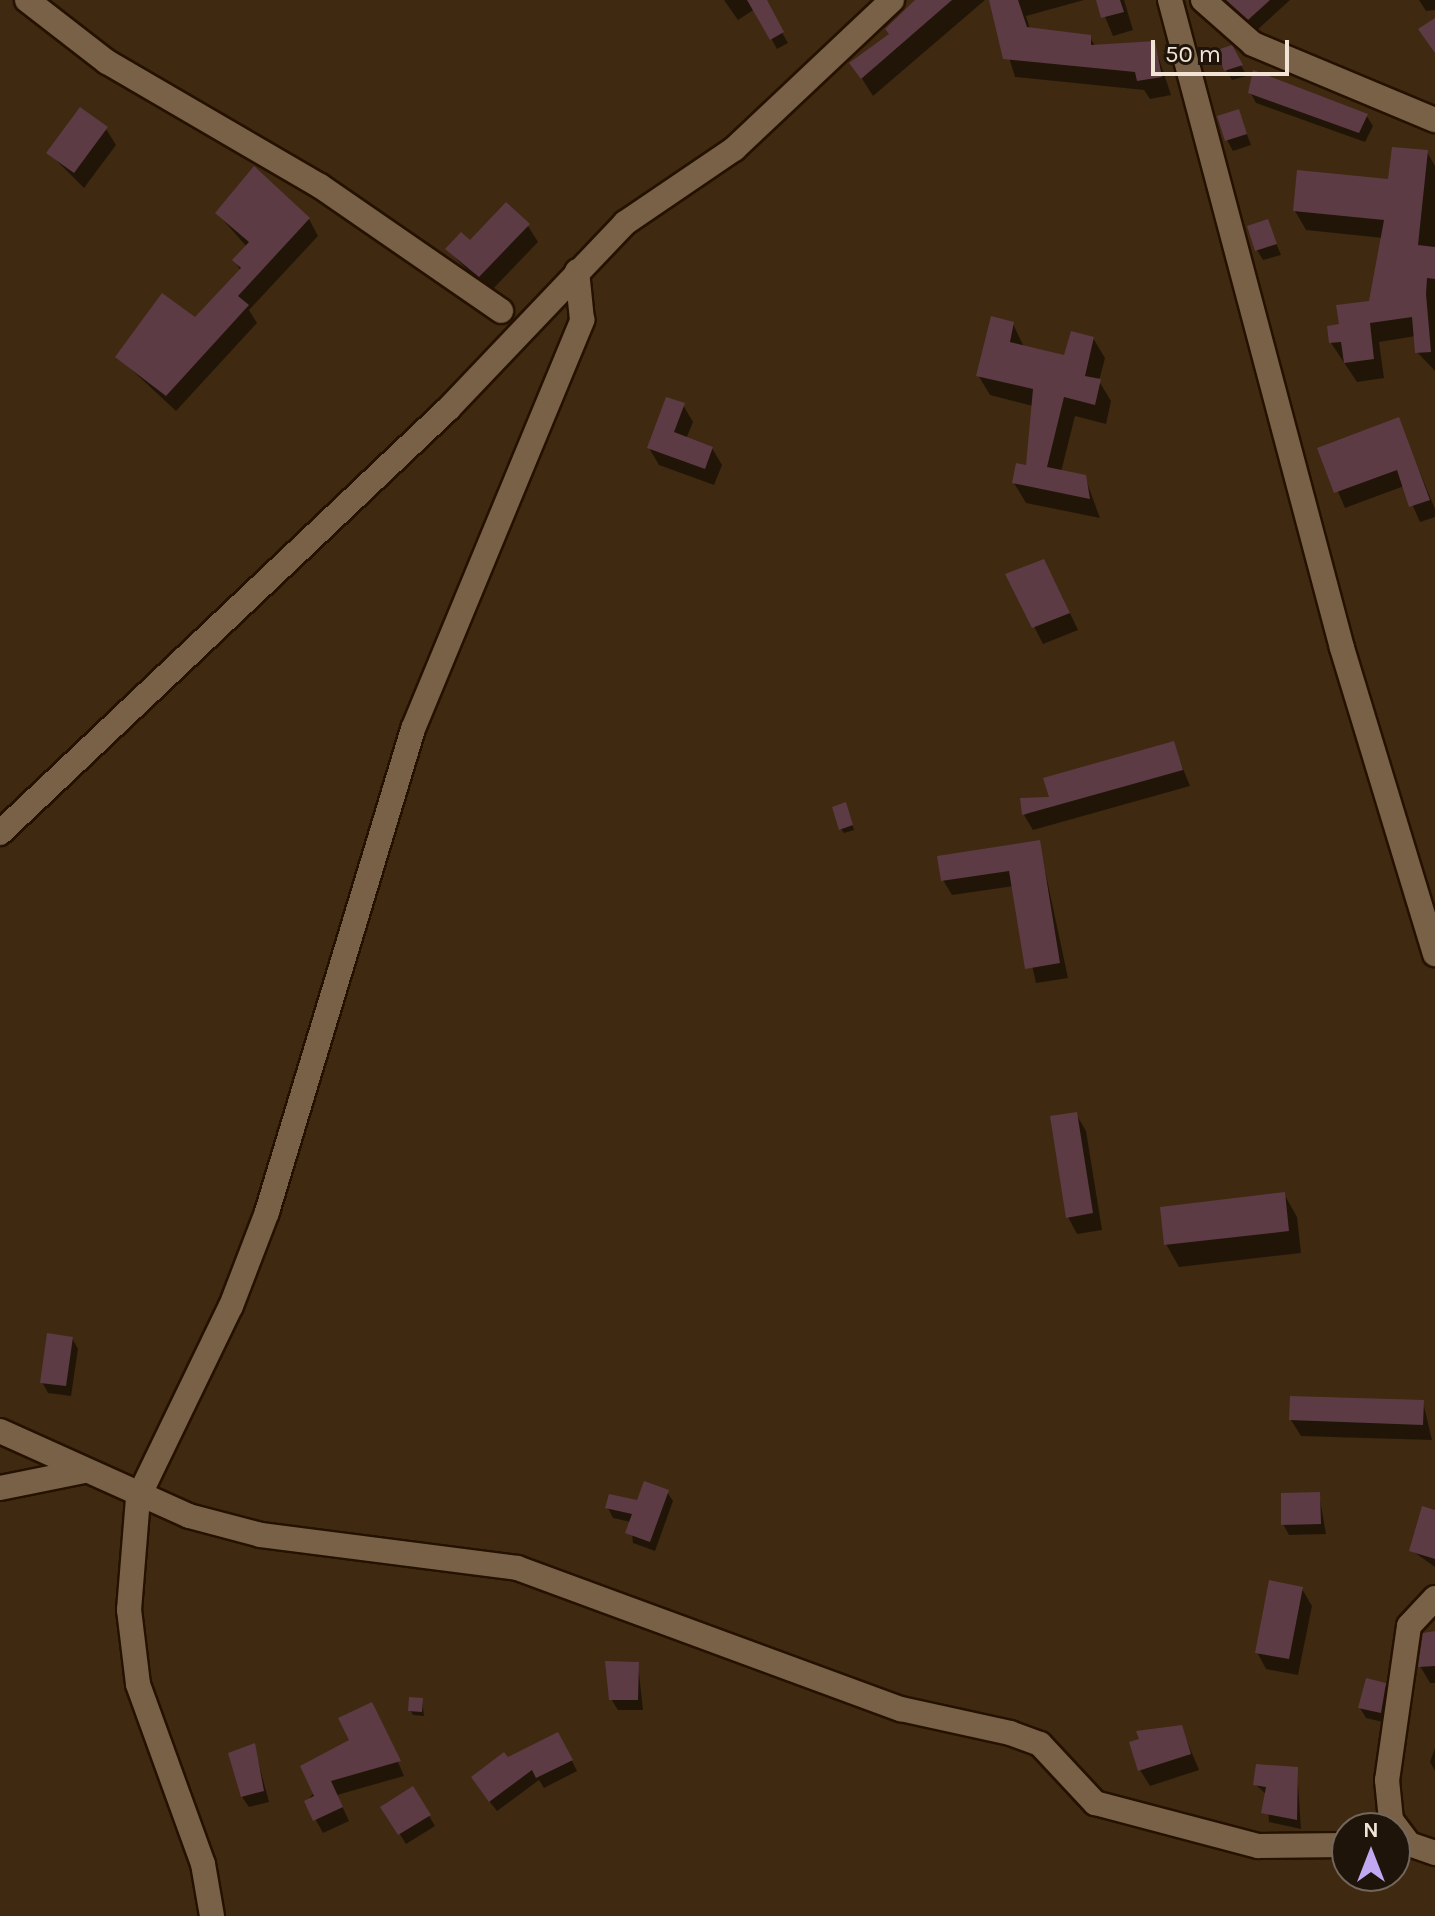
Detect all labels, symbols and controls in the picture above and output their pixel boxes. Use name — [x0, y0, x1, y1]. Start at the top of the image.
scale bar — [1155, 24, 1293, 74]
text: 50 m — [1165, 40, 1221, 68]
north arrow — [1331, 1812, 1411, 1892]
text: N — [1363, 1817, 1379, 1843]

